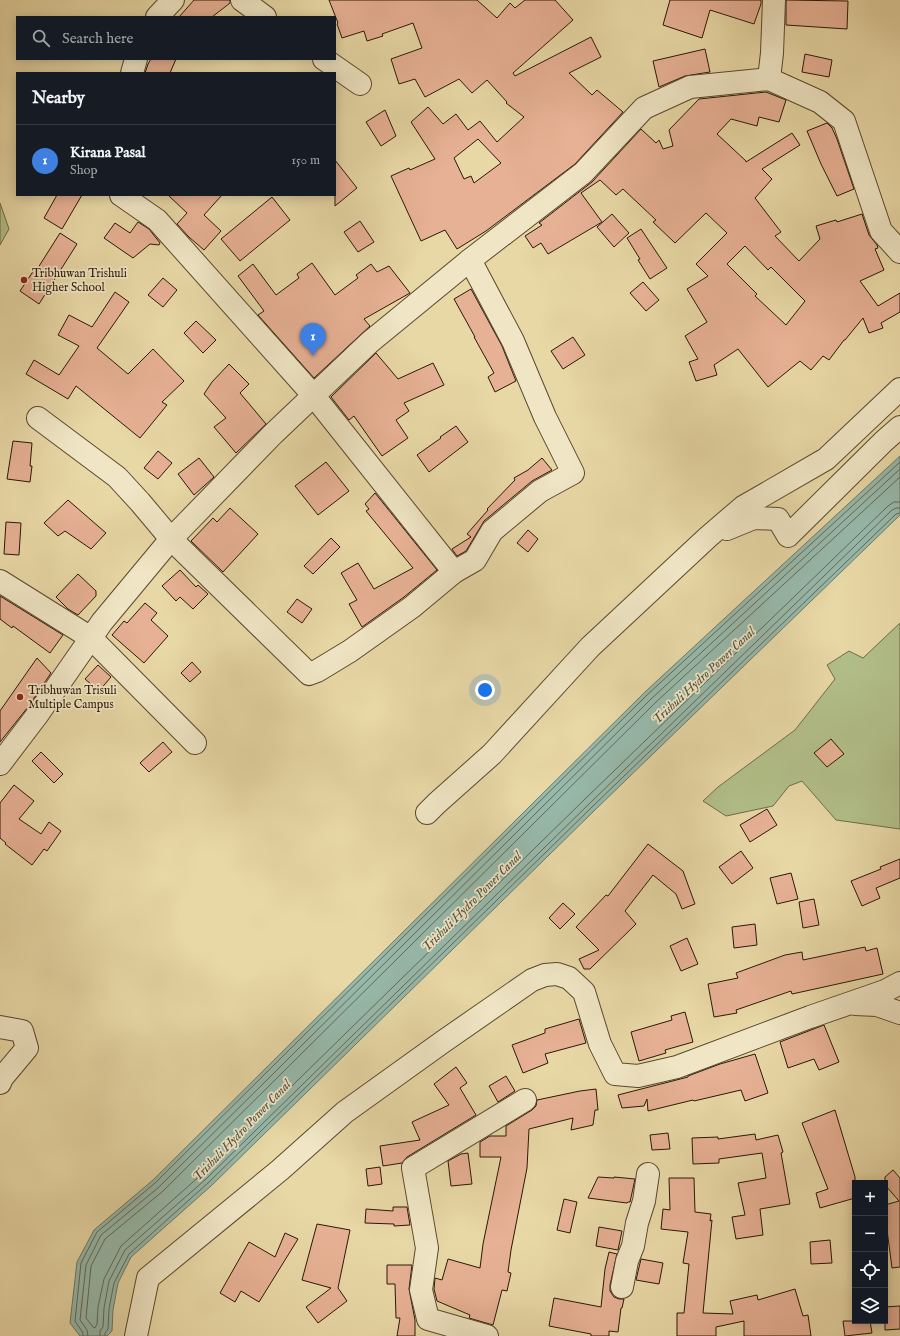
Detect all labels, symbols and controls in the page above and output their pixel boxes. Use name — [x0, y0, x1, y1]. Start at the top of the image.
search box — [16, 16, 336, 60]
icon: search — [30, 27, 52, 49]
text: Search here — [62, 29, 133, 48]
text: Nearby — [32, 88, 85, 109]
text: Kirana Pasal — [70, 143, 146, 162]
text: 1 — [43, 152, 47, 169]
text: 150 m — [291, 152, 320, 169]
text: Shop — [70, 162, 98, 179]
place label: Tribhuwan Trishuli Higher School — [32, 266, 127, 295]
marker: Tribhuwan Trishuli Higher School — [19, 275, 29, 285]
pin: 1 — [300, 323, 326, 356]
water label: Trishuli Hydro Power Canal — [649, 623, 760, 728]
your location — [475, 680, 495, 700]
place label: Tribhuwan Trisuli Multiple Campus — [28, 683, 117, 713]
marker: Tribhuwan Trisuli Multiple Campus — [15, 692, 25, 702]
water label: Trishuli Hydro Power Canal — [418, 848, 526, 956]
water label: Trishuli Hydro Power Canal — [189, 1076, 296, 1185]
map controls — [852, 1180, 888, 1324]
button: + — [852, 1180, 888, 1216]
button: − — [852, 1216, 888, 1252]
button: locate — [852, 1252, 888, 1288]
button: layers — [852, 1288, 888, 1324]

